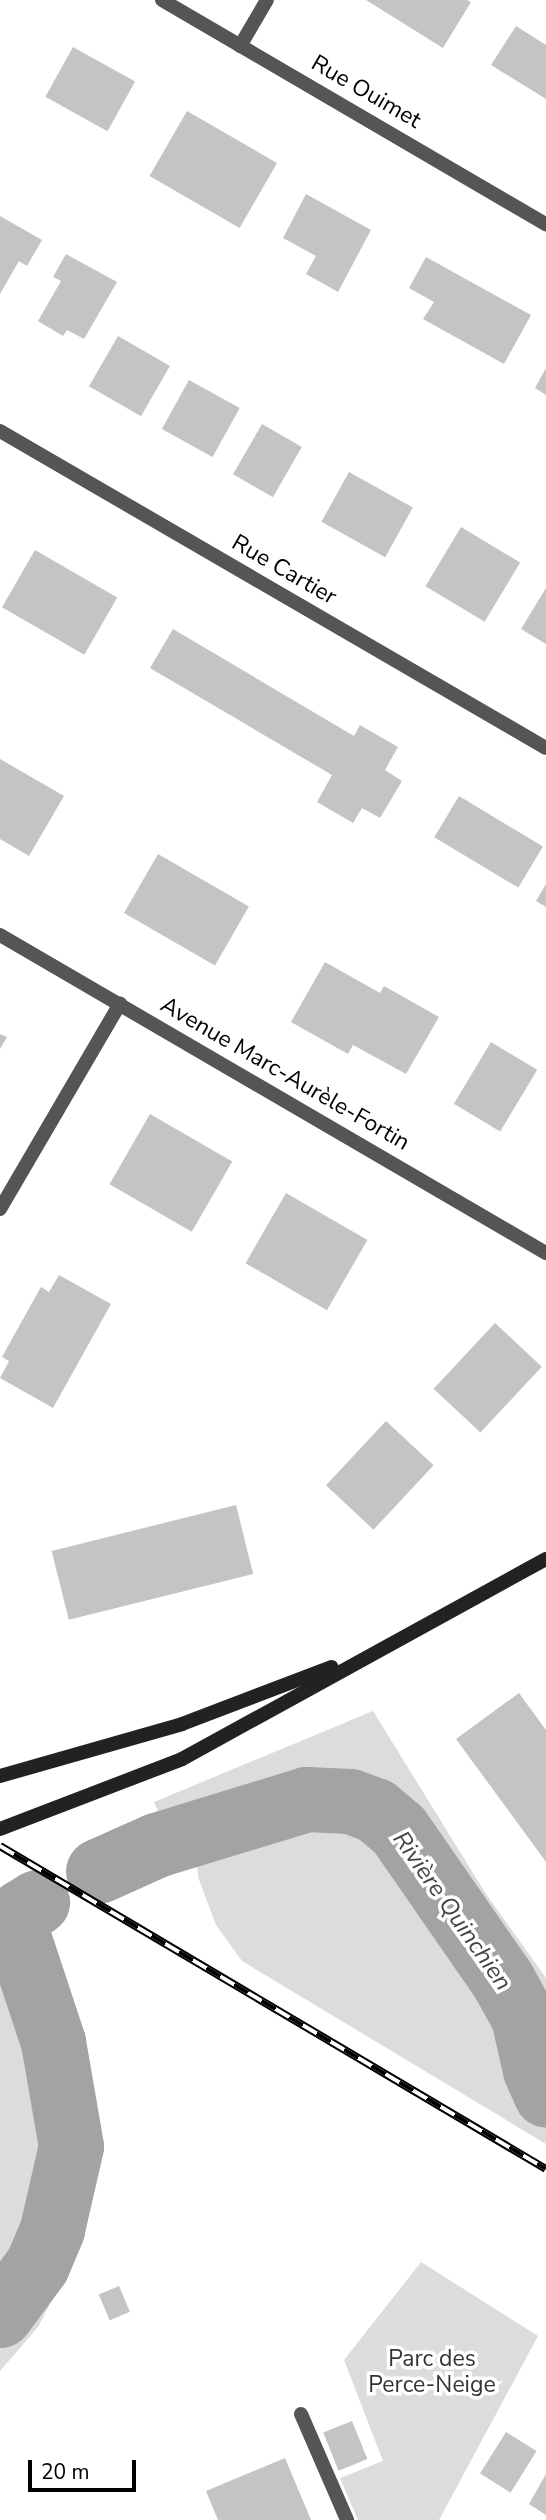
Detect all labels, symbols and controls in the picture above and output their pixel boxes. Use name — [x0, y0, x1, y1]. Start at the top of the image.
street label: Rue Ouimet — [306, 49, 426, 135]
street label: Rue Cartier — [227, 529, 341, 611]
street label: Avenue Marc-Aurèle-Fortin — [156, 991, 414, 1157]
water label: Rivière Quinchien — [386, 1826, 518, 1996]
park label: Parc des Perce-Neige — [368, 2345, 496, 2399]
scale bar — [32, 2446, 140, 2490]
text: 20 m — [41, 2458, 90, 2486]

